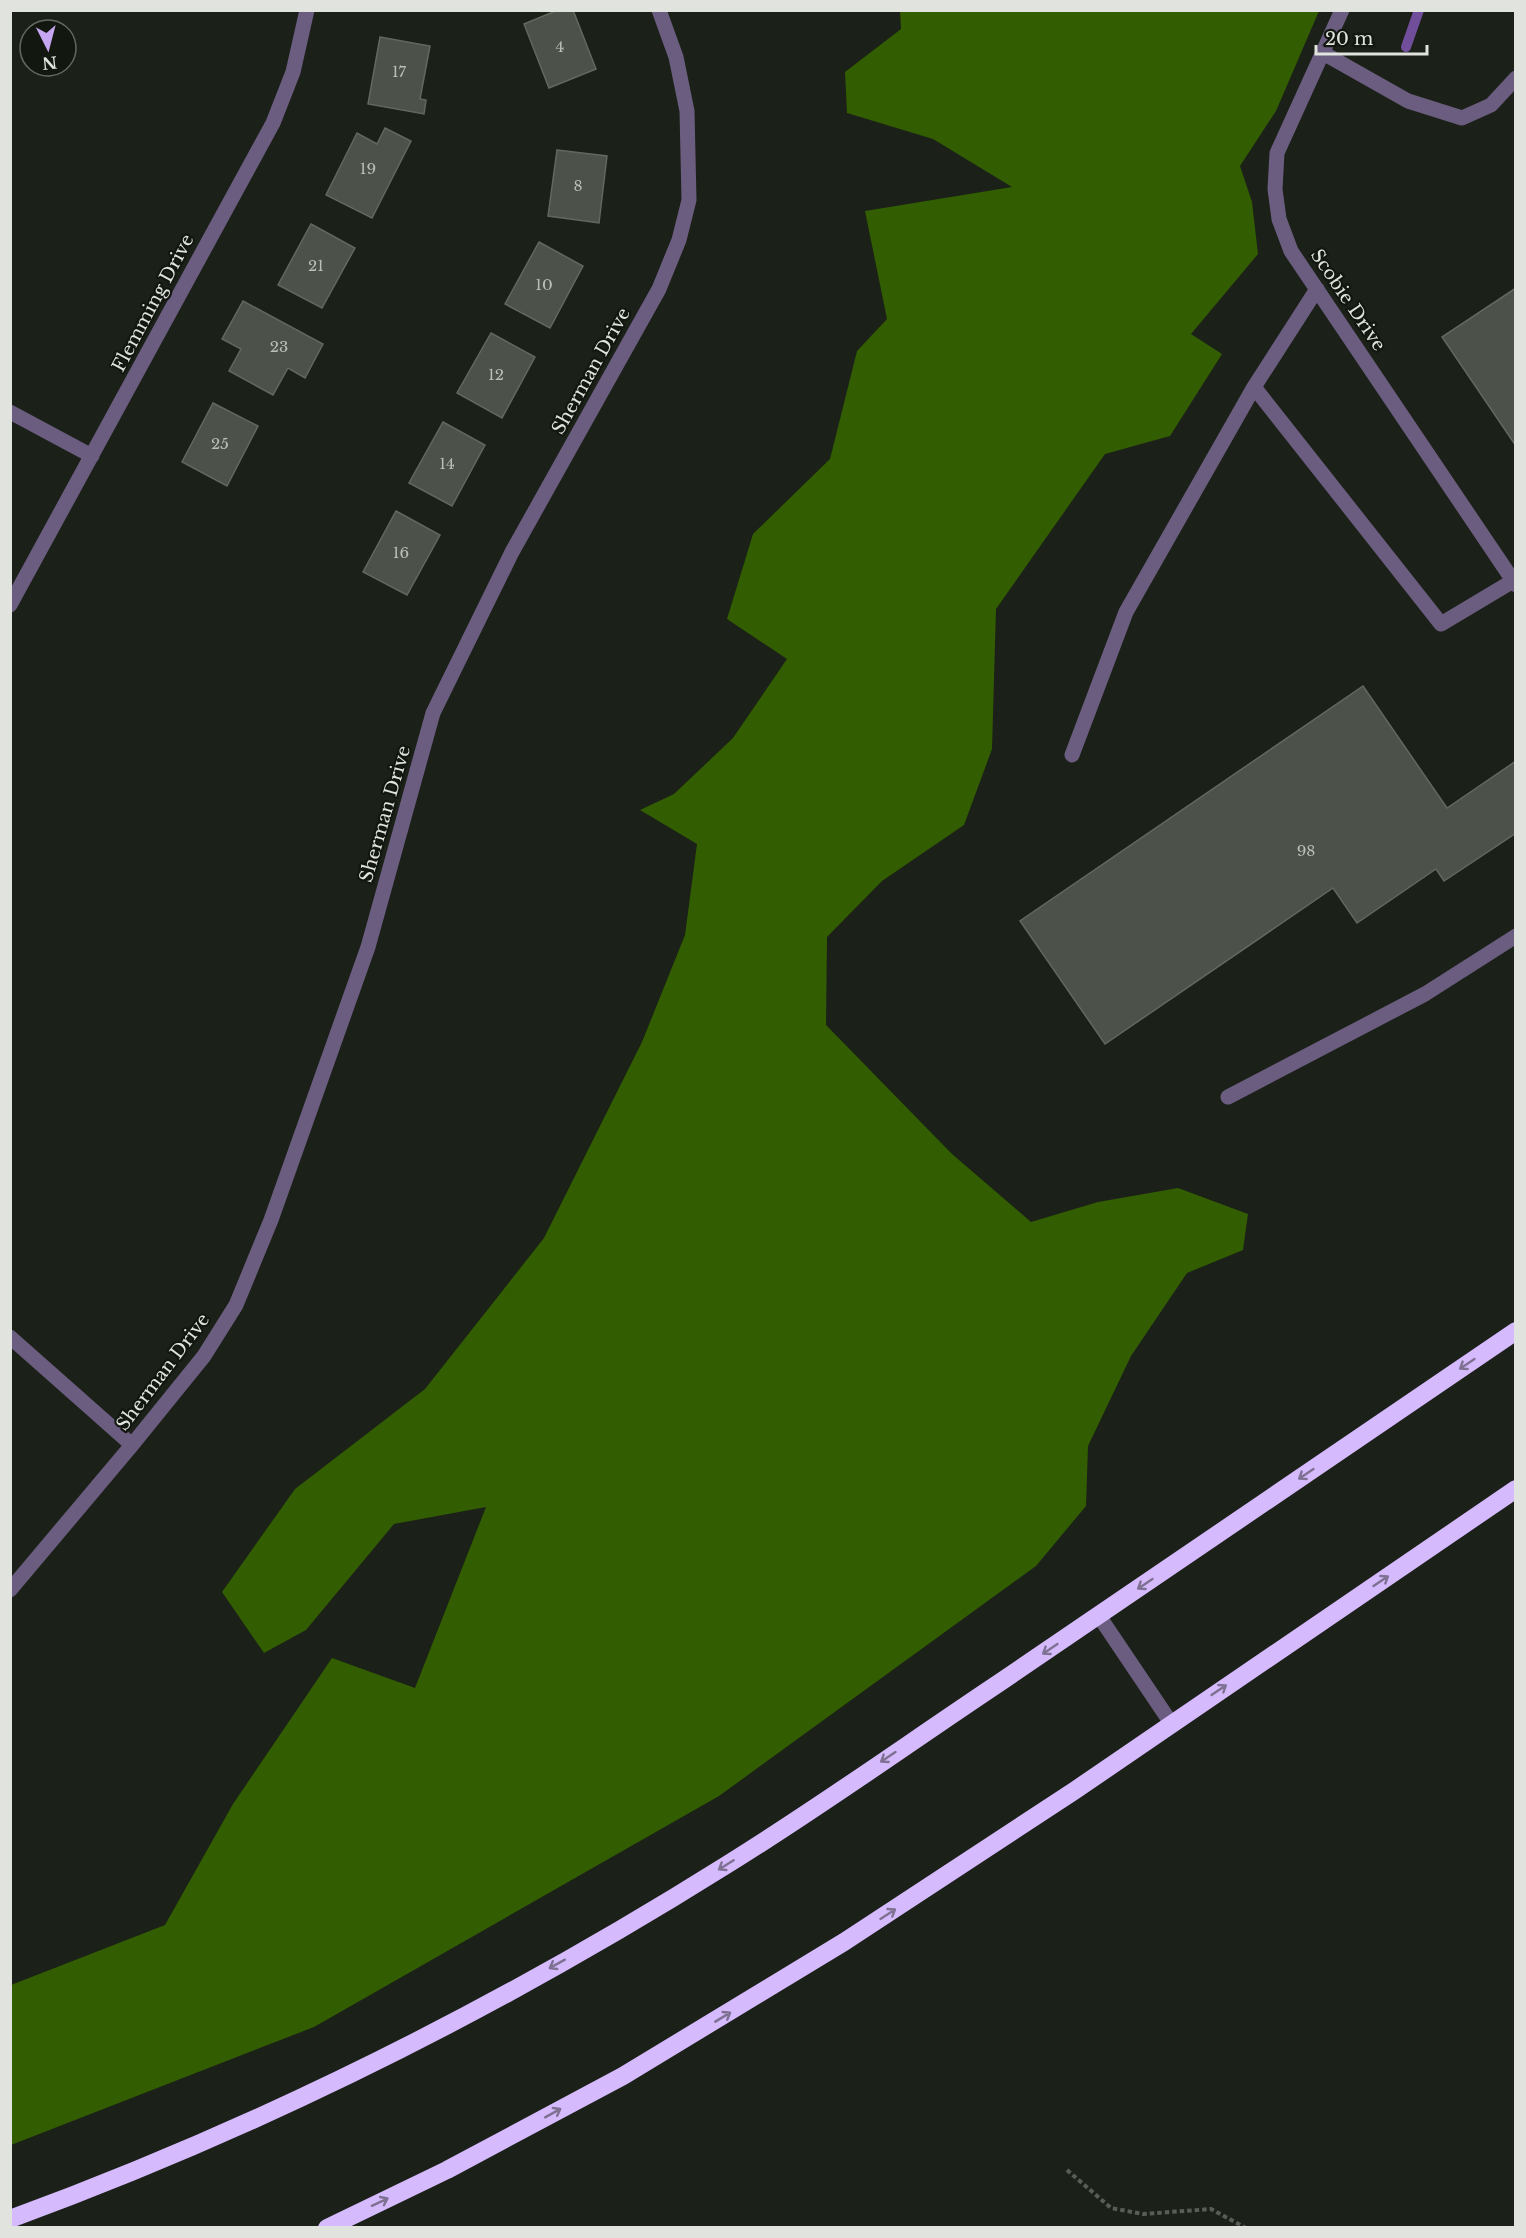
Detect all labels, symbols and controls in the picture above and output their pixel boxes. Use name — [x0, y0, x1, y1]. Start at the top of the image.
north arrow — [18, 18, 78, 78]
scale bar — [1316, 18, 1427, 56]
text: 20 m — [1325, 28, 1373, 50]
house number: 4 — [556, 37, 564, 56]
text: N — [41, 52, 58, 74]
house number: 17 — [392, 62, 407, 81]
house number: 19 — [360, 159, 376, 178]
house number: 8 — [573, 176, 583, 195]
street label: Flemming Drive — [107, 230, 199, 376]
street label: Scobie Drive — [1306, 245, 1390, 355]
house number: 21 — [308, 256, 324, 275]
house number: 10 — [535, 275, 553, 294]
street label: Sherman Drive — [547, 304, 635, 438]
house number: 23 — [270, 337, 288, 356]
house number: 12 — [488, 365, 504, 384]
house number: 25 — [211, 434, 229, 453]
house number: 14 — [439, 454, 455, 473]
house number: 16 — [393, 543, 409, 562]
street label: Sherman Drive — [355, 743, 415, 885]
house number: 98 — [1297, 841, 1315, 860]
street label: Sherman Drive — [112, 1309, 214, 1435]
one-way arrow — [1460, 1358, 1476, 1370]
one-way arrow — [1299, 1468, 1315, 1480]
one-way arrow — [1372, 1575, 1388, 1587]
one-way arrow — [1138, 1578, 1154, 1590]
one-way arrow — [1042, 1643, 1059, 1655]
one-way arrow — [1211, 1684, 1227, 1696]
one-way arrow — [880, 1751, 897, 1763]
one-way arrow — [718, 1860, 735, 1872]
one-way arrow — [879, 1907, 896, 1919]
one-way arrow — [549, 1959, 567, 1970]
one-way arrow — [714, 2011, 731, 2023]
one-way arrow — [544, 2107, 561, 2119]
one-way arrow — [370, 2196, 388, 2208]

